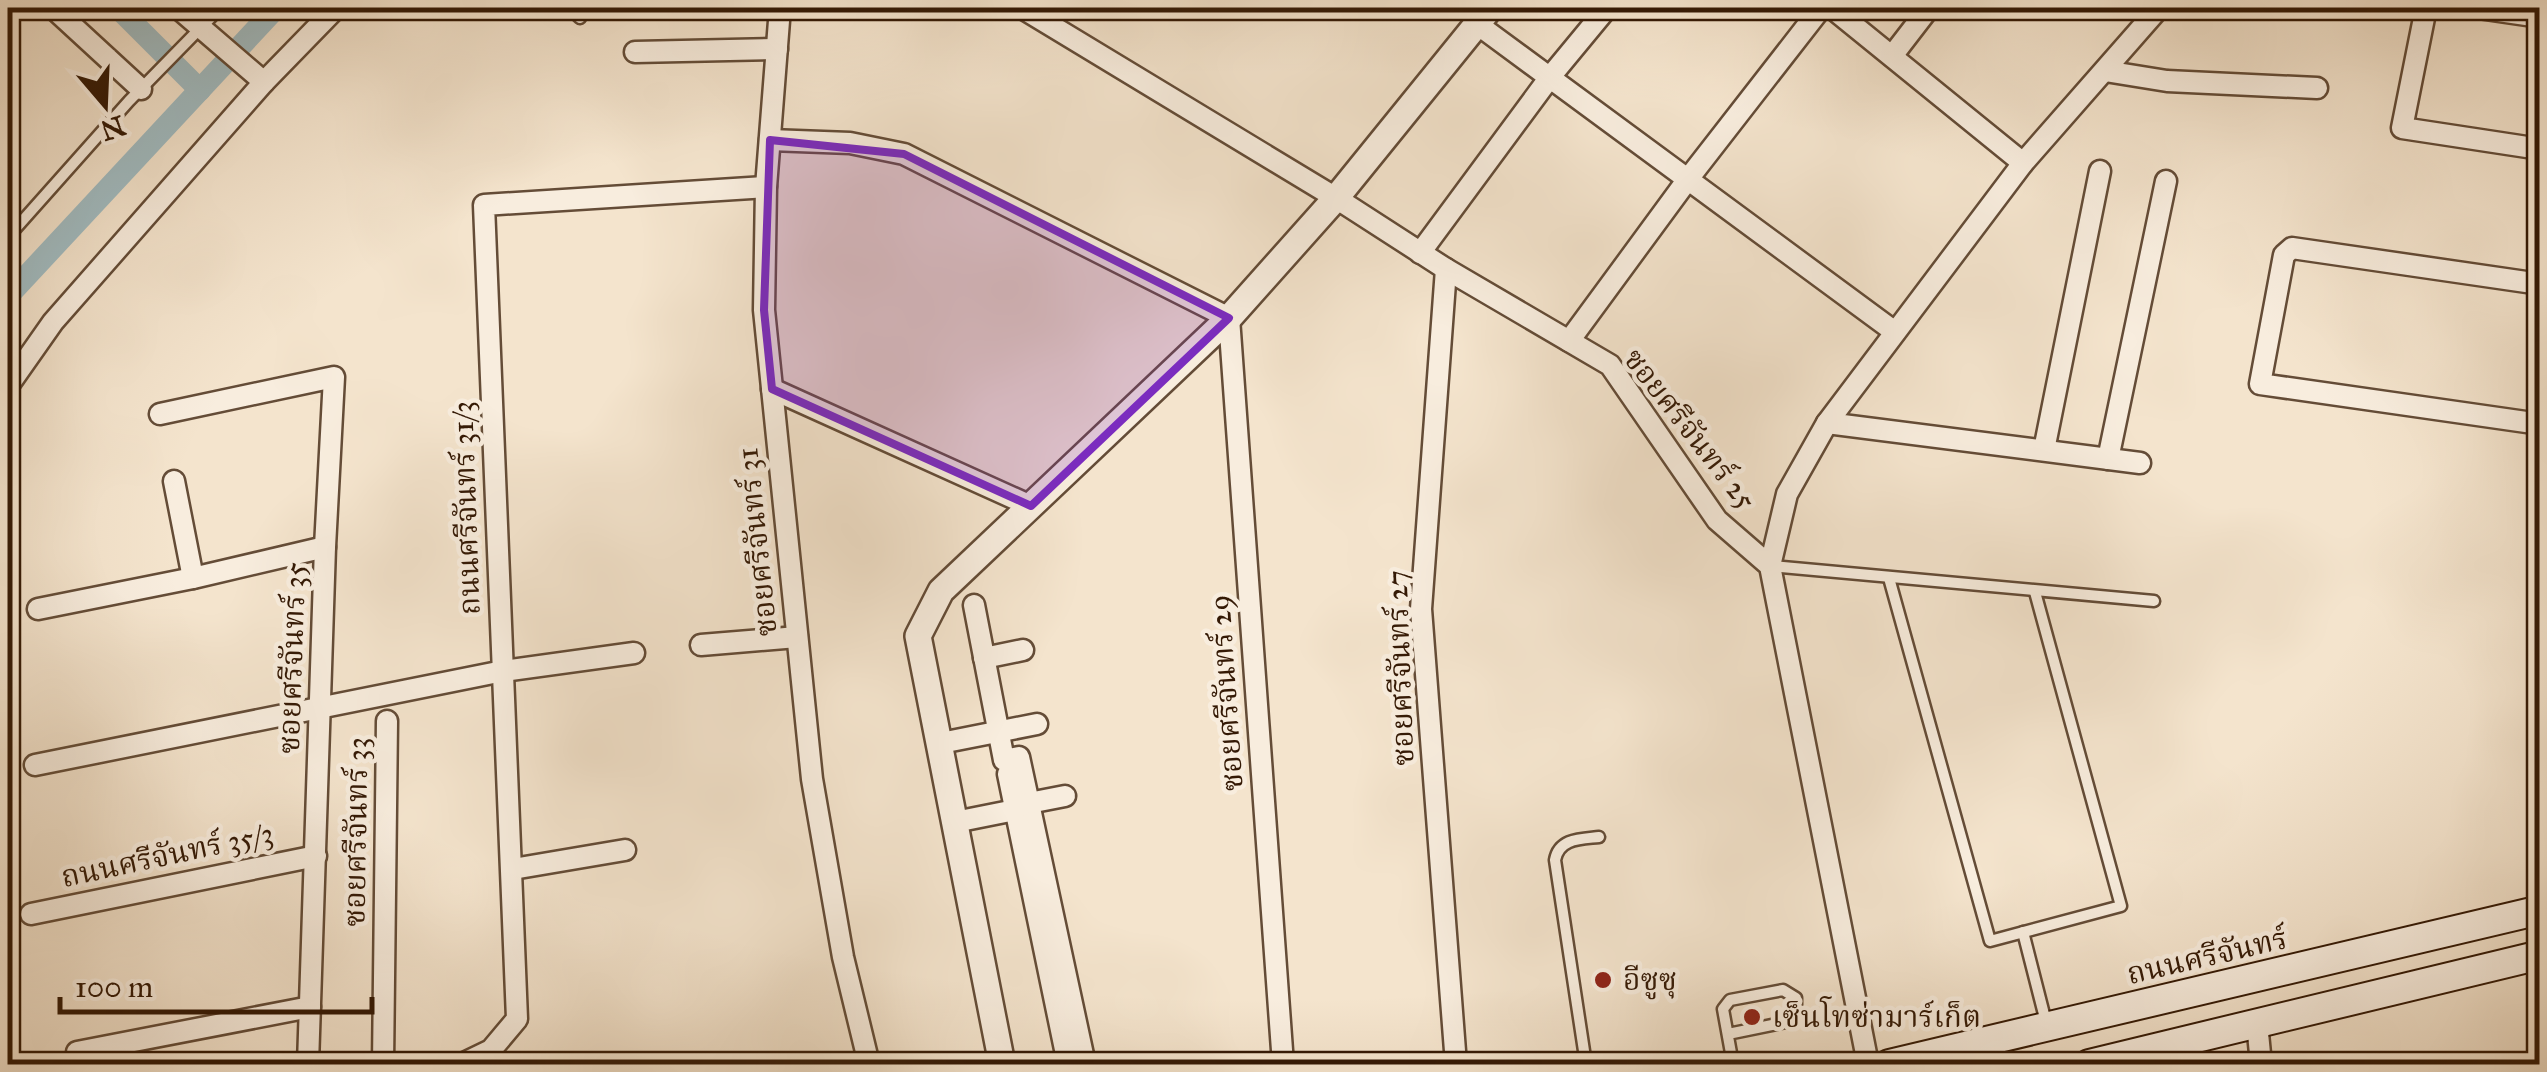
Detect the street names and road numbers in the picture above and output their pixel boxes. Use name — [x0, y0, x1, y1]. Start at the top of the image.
street label: ซอยศรีจันทร์ 25 — [1616, 341, 1764, 517]
street label: ถนนศรีจันทร์ 31/3 — [444, 400, 488, 616]
street label: ซอยศรีจันทร์ 31 — [729, 446, 785, 638]
street label: ซอยศรีจันทร์ 35 — [271, 561, 313, 754]
street label: ซอยศรีจันทร์ 27 — [1379, 569, 1421, 767]
street label: ซอยศรีจันทร์ 29 — [1201, 594, 1252, 792]
street label: ซอยศรีจันทร์ 33 — [336, 737, 376, 927]
street label: ถนนศรีจันทร์ 35/3 — [58, 815, 276, 895]
street label: ถนนศรีจันทร์ — [2123, 920, 2291, 992]

